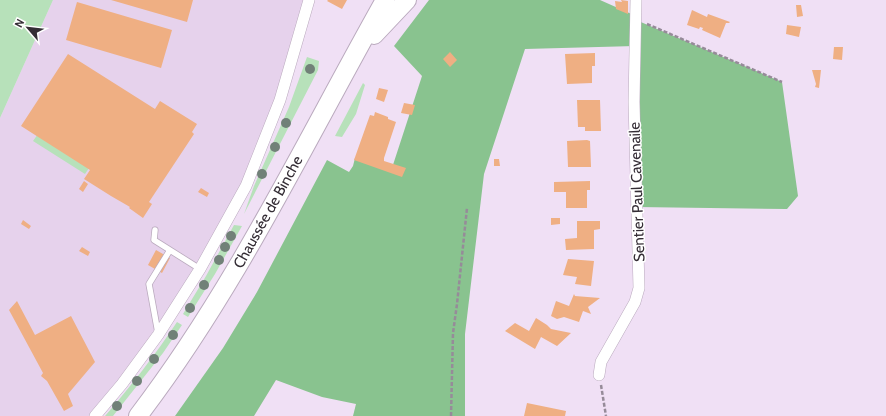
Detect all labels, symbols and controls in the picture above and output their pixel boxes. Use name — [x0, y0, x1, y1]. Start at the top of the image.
north arrow — [8, 8, 48, 48]
text: N — [11, 17, 27, 30]
street label: Sentier Paul Cavenaile — [626, 121, 648, 262]
street label: Chaussée de Binche — [230, 152, 307, 271]

